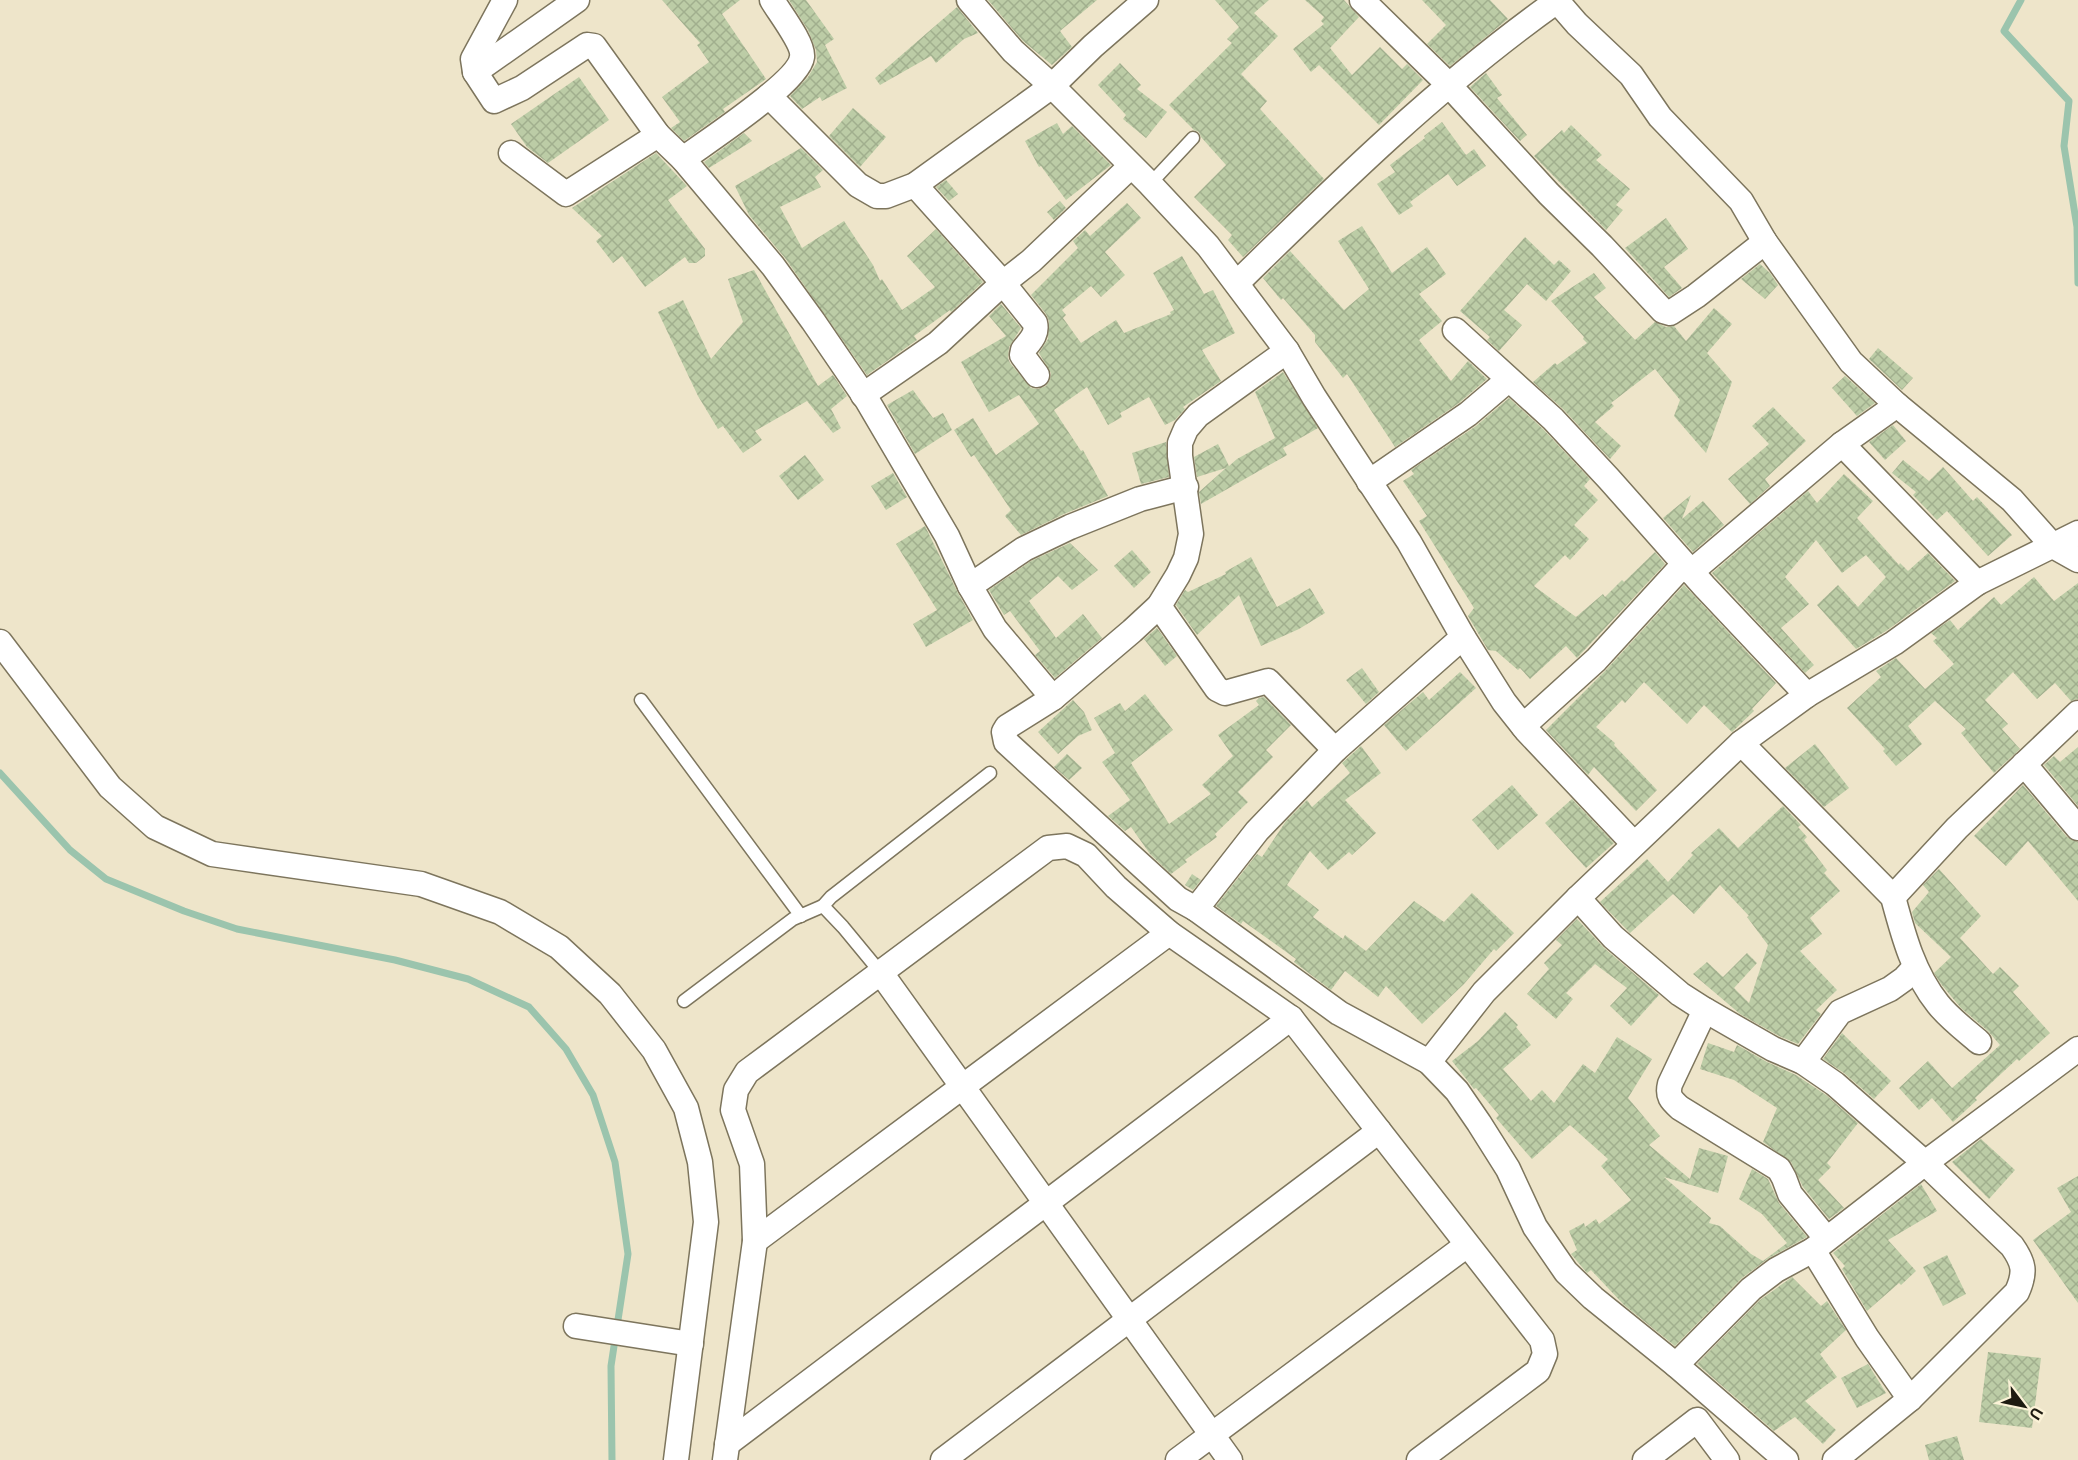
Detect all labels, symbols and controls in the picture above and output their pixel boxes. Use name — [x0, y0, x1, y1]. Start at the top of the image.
north arrow — [1994, 1376, 2054, 1436]
text: U — [2026, 1404, 2047, 1423]

